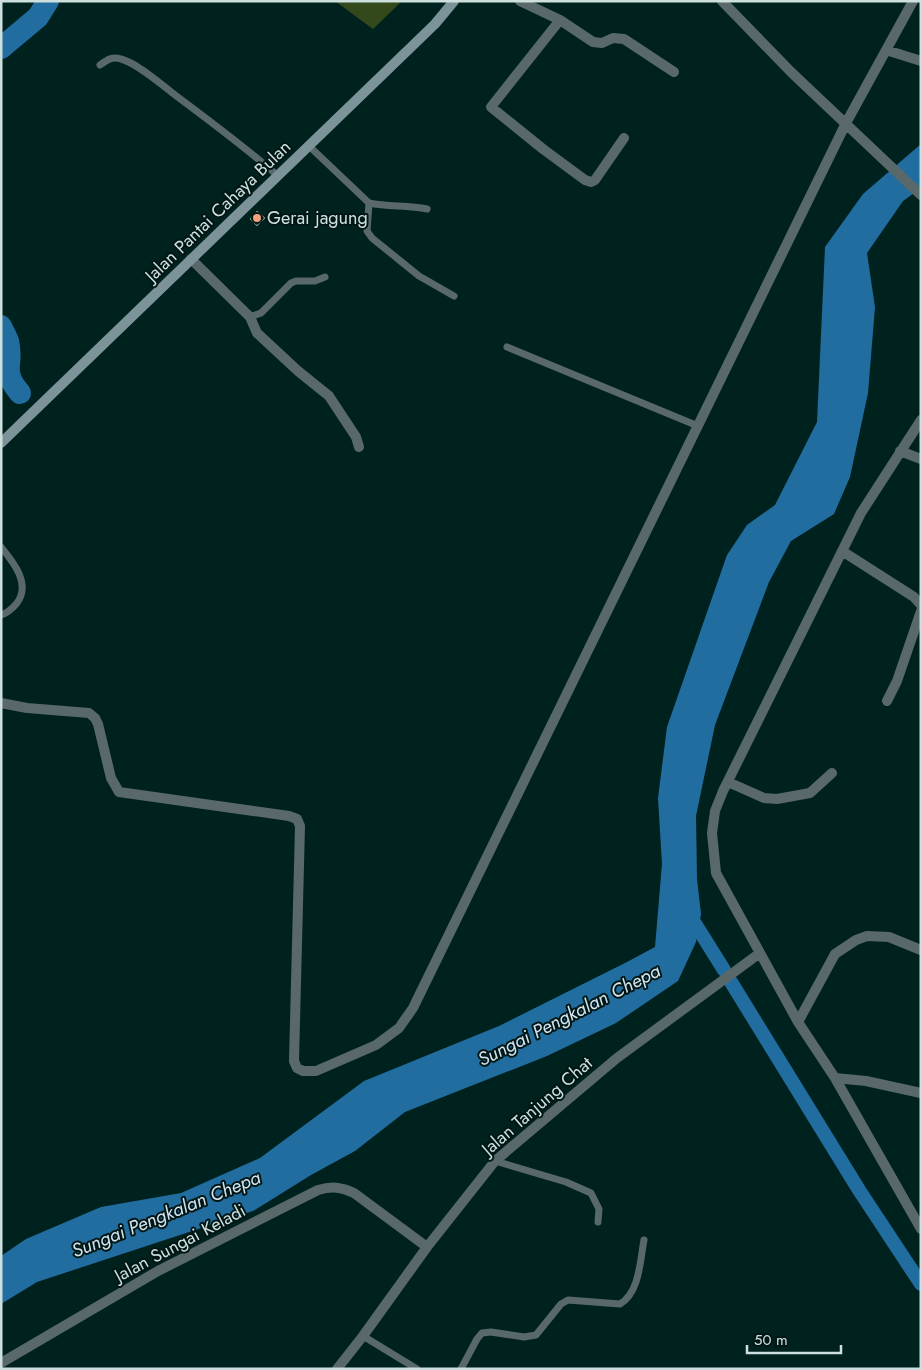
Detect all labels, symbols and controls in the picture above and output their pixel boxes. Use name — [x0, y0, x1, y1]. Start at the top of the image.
street label: Jalan Pantai Cahaya Bulan — [138, 134, 297, 289]
place label: Gerai jagung — [267, 205, 368, 231]
marker: Gerai jagung — [251, 212, 263, 224]
water label: Sungai Pengkalan Chepa — [473, 957, 665, 1073]
street label: Jalan Tanjung Chat — [474, 1050, 599, 1163]
water label: Sungai Pengkalan Chepa — [67, 1164, 265, 1264]
street label: Jalan Sungai Keladi — [108, 1197, 250, 1289]
scale bar — [747, 1322, 841, 1354]
text: 50 m — [754, 1329, 788, 1351]

